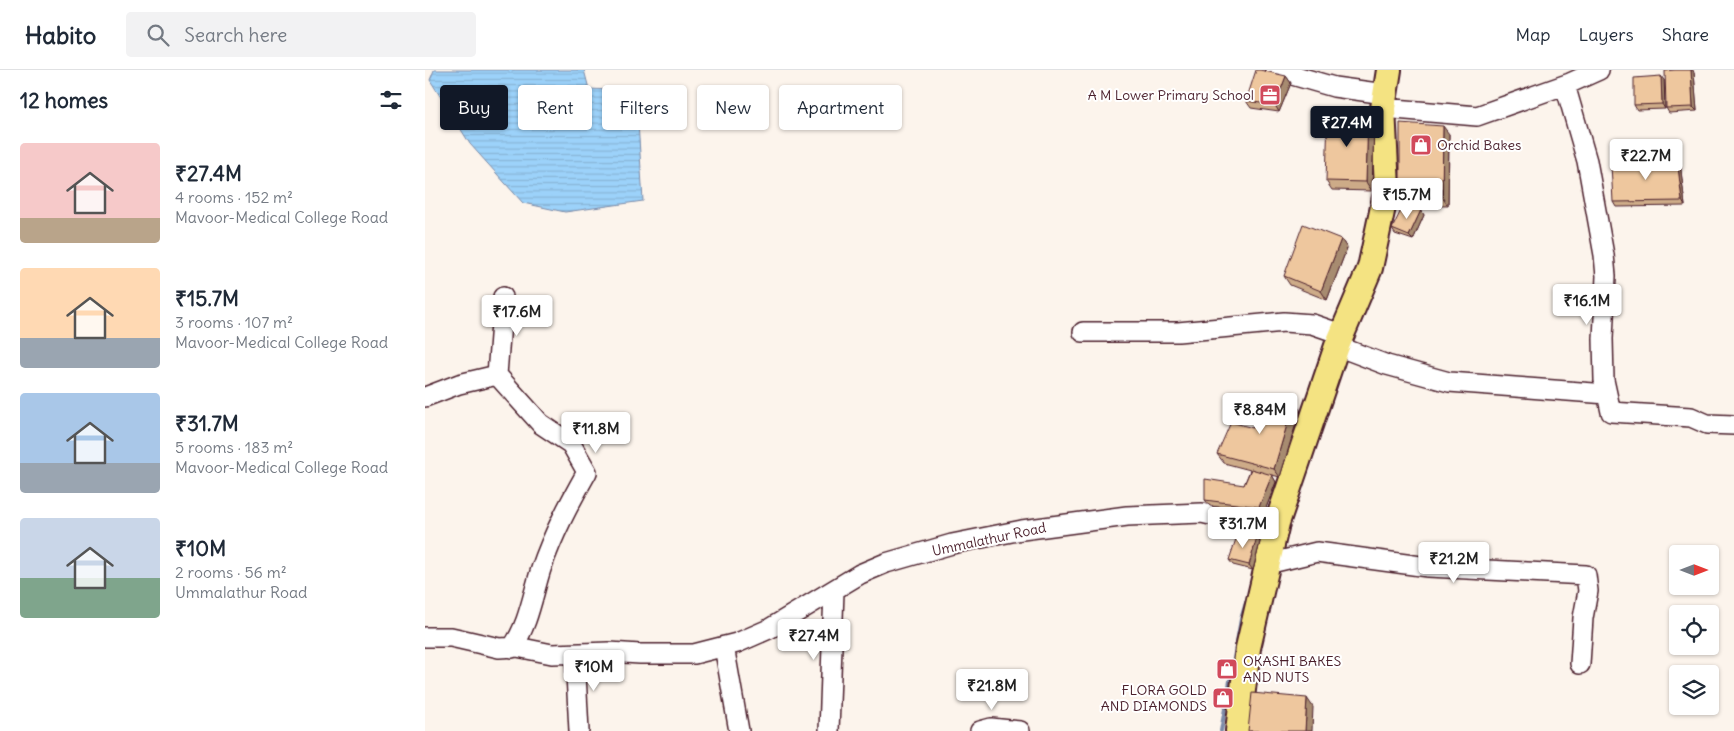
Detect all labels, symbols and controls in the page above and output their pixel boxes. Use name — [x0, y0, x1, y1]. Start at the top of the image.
search box — [126, 12, 476, 57]
text: Habito — [25, 20, 96, 50]
icon: search — [144, 21, 172, 49]
text: Search here — [184, 23, 287, 47]
text: Map — [1515, 23, 1550, 46]
text: Layers — [1578, 23, 1634, 46]
text: Share — [1662, 23, 1709, 46]
office icon: A M Lower Primary School — [1258, 83, 1282, 107]
chip: Buy — [440, 85, 508, 130]
chip: Rent — [518, 85, 592, 130]
chip: Filters — [602, 85, 687, 130]
chip: New — [697, 85, 769, 130]
chip: Apartment — [779, 85, 902, 130]
icon: filters — [377, 86, 405, 114]
place label: A M Lower Primary School — [1088, 86, 1254, 104]
text: 12 homes — [20, 87, 108, 114]
pin: ₹27.4M — [1306, 106, 1388, 148]
text: ₹27.4M — [1321, 112, 1373, 132]
shop icon: Orchid Bakes — [1409, 133, 1433, 157]
place label: Orchid Bakes — [1437, 136, 1521, 154]
pin: ₹22.7M — [1605, 138, 1687, 181]
text: ₹22.7M — [1621, 145, 1671, 165]
text: ₹27.4M — [175, 160, 242, 187]
icon: home — [60, 163, 120, 223]
pin: ₹15.7M — [1366, 178, 1448, 220]
text: ₹15.7M — [1383, 184, 1431, 204]
text: 4 rooms · 152 m² — [175, 187, 293, 207]
text: Mavoor-Medical College Road — [175, 207, 388, 227]
pin: ₹16.1M — [1546, 284, 1628, 326]
text: ₹15.7M — [175, 285, 239, 312]
icon: home — [60, 288, 120, 348]
text: ₹16.1M — [1564, 290, 1610, 310]
pin: ₹17.6M — [476, 294, 558, 337]
text: ₹17.6M — [493, 301, 541, 321]
text: 3 rooms · 107 m² — [175, 312, 293, 332]
text: Mavoor-Medical College Road — [175, 332, 388, 352]
pin: ₹8.84M — [1219, 392, 1301, 435]
text: ₹8.84M — [1233, 399, 1287, 419]
text: ₹31.7M — [175, 410, 239, 437]
pin: ₹11.8M — [555, 412, 637, 454]
icon: home — [60, 413, 120, 473]
text: ₹11.8M — [572, 418, 620, 438]
text: 5 rooms · 183 m² — [175, 437, 293, 457]
text: Mavoor-Medical College Road — [175, 457, 388, 477]
pin: ₹31.7M — [1202, 506, 1284, 549]
text: ₹31.7M — [1219, 513, 1267, 533]
street label: Ummalathur Road — [930, 518, 1048, 560]
text: ₹10M — [175, 535, 226, 562]
icon: home — [60, 538, 120, 598]
pin: ₹21.2M — [1413, 542, 1495, 584]
north arrow — [1669, 545, 1719, 595]
map controls — [1669, 545, 1719, 715]
text: ₹21.2M — [1429, 548, 1479, 568]
text: 2 rooms · 56 m² — [175, 562, 287, 582]
text: Ummalathur Road — [175, 582, 307, 602]
button: locate — [1669, 605, 1719, 655]
pin: ₹27.4M — [773, 618, 855, 661]
text: ₹27.4M — [788, 625, 840, 645]
pin: ₹10M — [564, 650, 624, 692]
place label: OKASHI BAKES AND NUTS — [1243, 652, 1342, 686]
text: ₹10M — [574, 656, 614, 676]
shop icon: OKASHI BAKES AND NUTS — [1215, 657, 1239, 681]
button: layers — [1669, 665, 1719, 715]
pin: ₹21.8M — [951, 668, 1033, 711]
text: ₹21.8M — [967, 675, 1017, 695]
place label: FLORA GOLD AND DIAMONDS — [1101, 681, 1207, 715]
shop icon: FLORA GOLD AND DIAMONDS — [1211, 686, 1235, 710]

